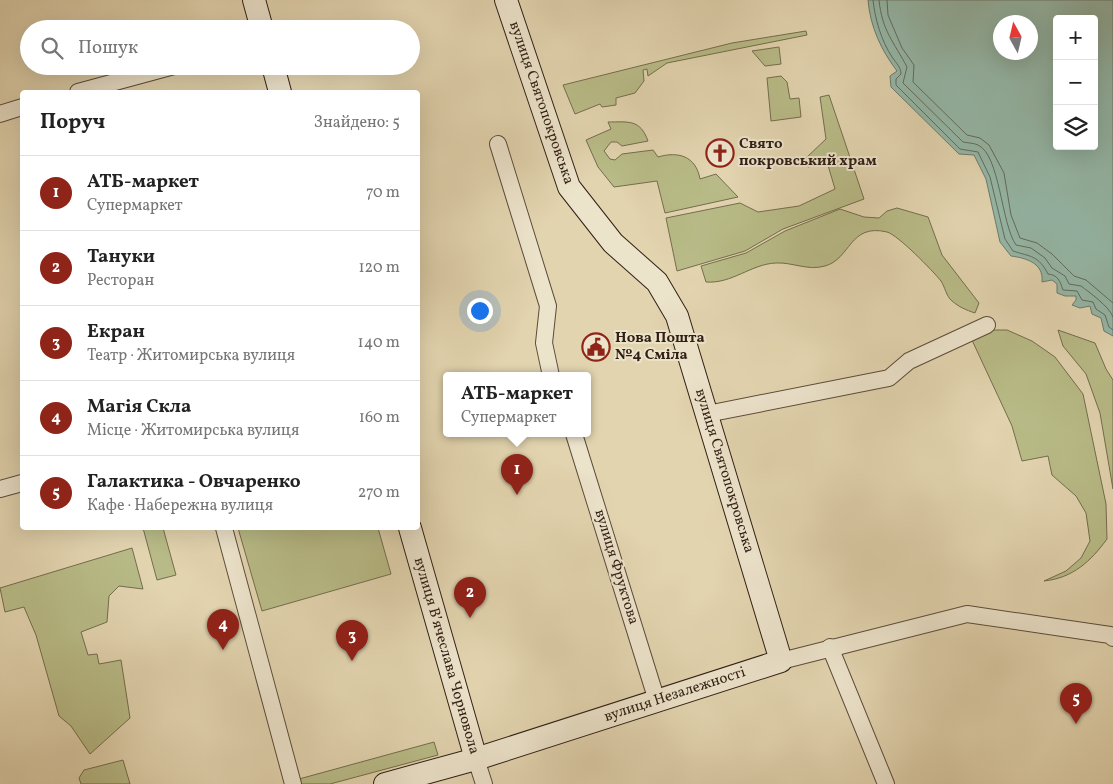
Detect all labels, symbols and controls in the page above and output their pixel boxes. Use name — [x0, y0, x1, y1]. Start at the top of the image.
north arrow — [993, 15, 1038, 60]
map controls — [1053, 15, 1098, 150]
button: + — [1053, 15, 1098, 60]
street label: вулиця Святопокровська — [503, 19, 579, 187]
search box — [20, 20, 420, 75]
icon: search — [38, 34, 66, 62]
text: Пошук — [78, 35, 138, 61]
button: − — [1053, 60, 1098, 105]
button: layers — [1053, 105, 1098, 150]
text: Поруч — [40, 108, 105, 137]
text: Знайдено: 5 — [314, 112, 400, 134]
place label: Свято покровський храм — [739, 134, 877, 172]
church icon: Свято покровський храм — [705, 138, 735, 168]
text: АТБ-маркет — [87, 169, 199, 195]
text: 1 — [53, 182, 59, 204]
text: 70 m — [366, 182, 400, 204]
text: Супермаркет — [87, 195, 183, 217]
text: Тануки — [87, 244, 155, 270]
text: 2 — [52, 257, 60, 279]
text: 120 m — [358, 257, 400, 279]
text: Ресторан — [87, 270, 154, 292]
your location — [467, 298, 493, 324]
text: Екран — [87, 319, 145, 345]
place label: Нова Пошта №4 Сміла — [615, 328, 705, 366]
text: 3 — [52, 332, 60, 354]
text: 140 m — [358, 332, 400, 354]
public building icon: Нова Пошта №4 Сміла — [581, 332, 611, 362]
text: Театр · Житомирська вулиця — [87, 345, 295, 367]
popup — [443, 372, 591, 437]
text: АТБ-маркет — [461, 381, 573, 407]
street label: вулиця Святопокровська — [689, 386, 759, 556]
text: Магія Скла — [87, 394, 191, 420]
text: 4 — [51, 407, 61, 429]
text: 160 m — [359, 407, 400, 429]
text: Супермаркет — [461, 407, 557, 429]
text: Місце · Житомирська вулиця — [87, 420, 299, 442]
pin: 1 — [501, 454, 533, 495]
text: Галактика - Овчаренко — [87, 469, 301, 495]
text: 5 — [52, 482, 60, 504]
text: 270 m — [358, 482, 400, 504]
text: Кафе · Набережна вулиця — [87, 495, 273, 517]
street label: вулиця Фруктова — [589, 507, 643, 627]
street label: вулиця Вʼячеслава Чорновола — [408, 555, 484, 757]
pin: 2 — [454, 577, 486, 618]
pin: 4 — [207, 609, 239, 650]
pin: 3 — [336, 620, 368, 661]
street label: вулиця Незалежності — [602, 662, 748, 728]
pin: 5 — [1060, 683, 1092, 724]

